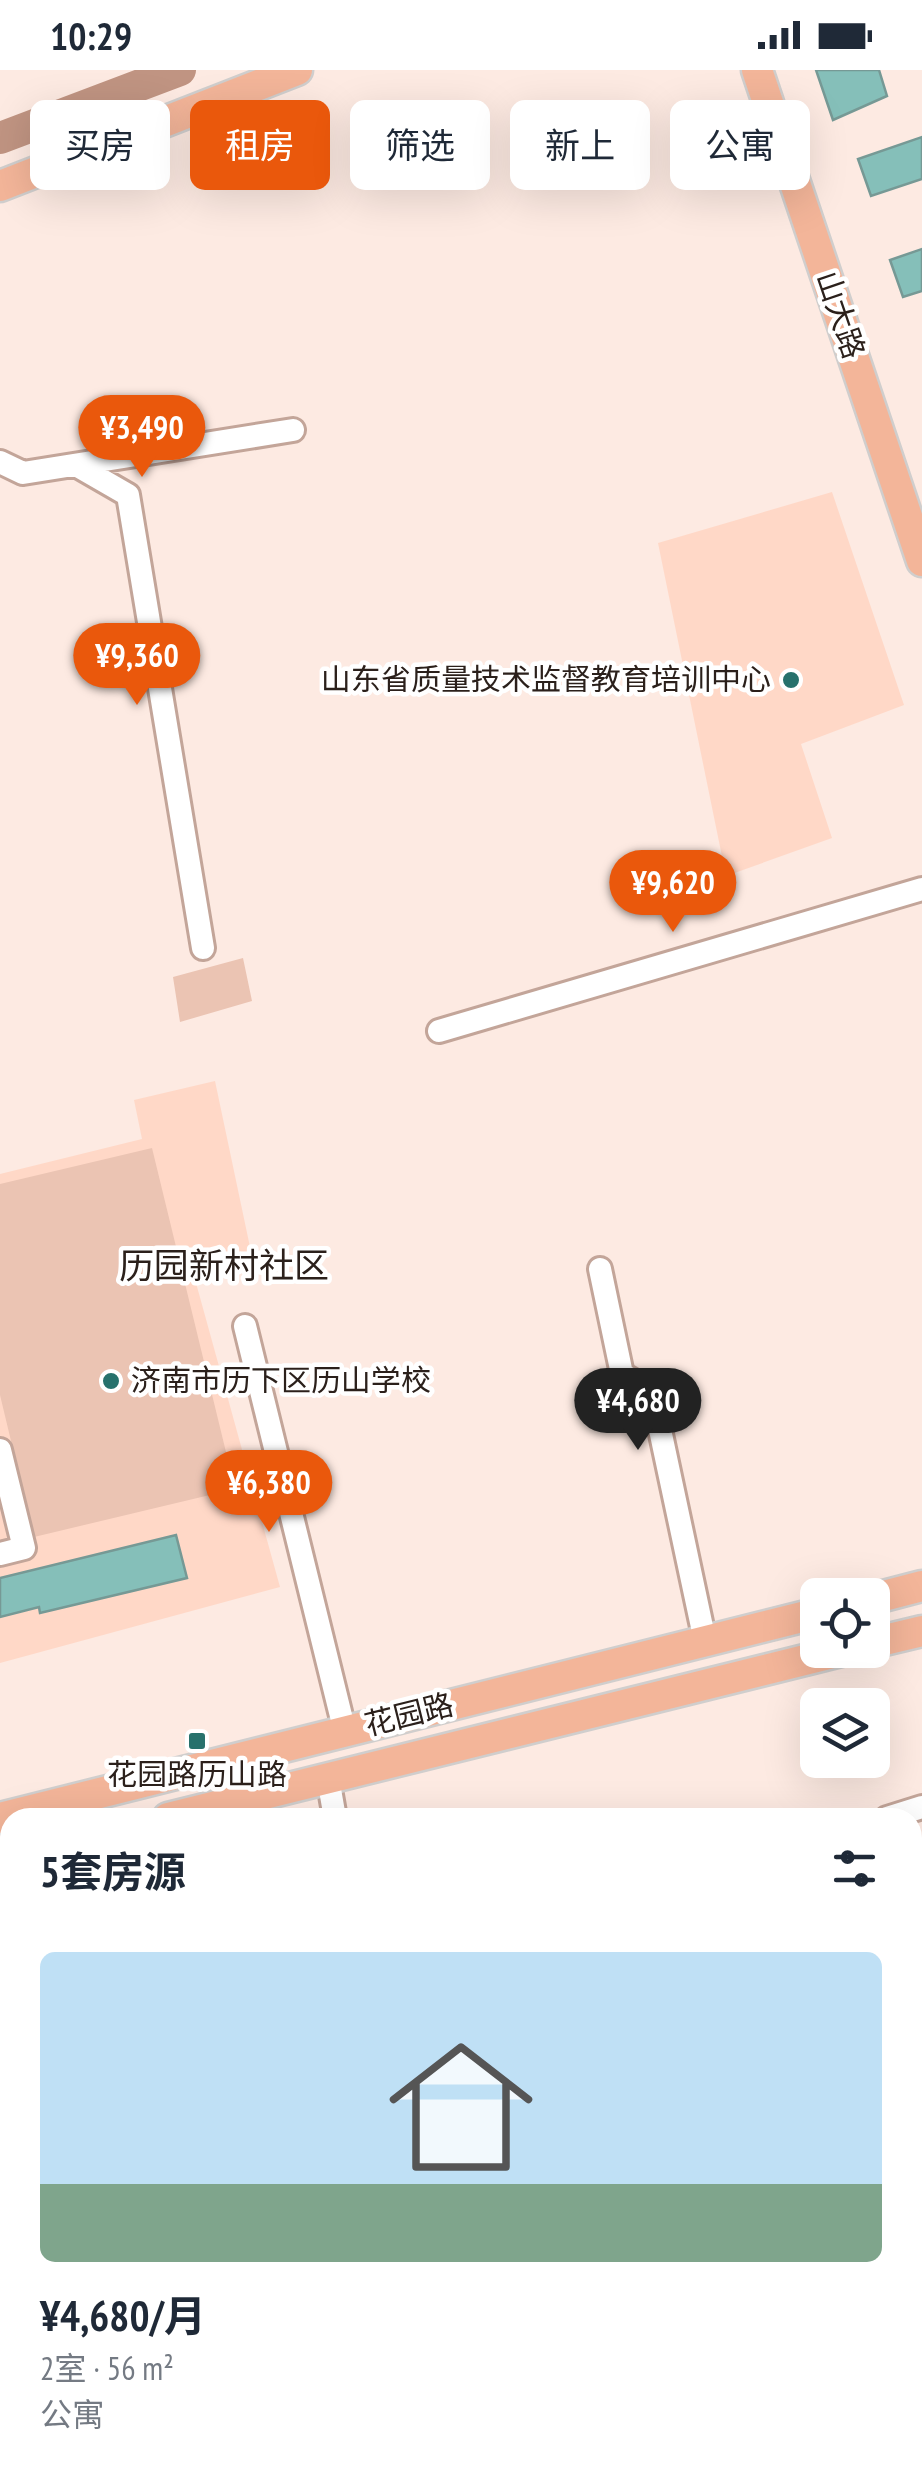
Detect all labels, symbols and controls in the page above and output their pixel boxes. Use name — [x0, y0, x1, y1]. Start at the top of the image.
text: 10:29 — [50, 11, 132, 60]
chip: 买房 — [30, 100, 170, 190]
chip: 租房 — [190, 100, 330, 190]
chip: 筛选 — [350, 100, 490, 190]
chip: 新上 — [510, 100, 650, 190]
chip: 公寓 — [670, 100, 810, 190]
street label: 山大路 — [808, 266, 875, 363]
pin: ¥3,490 — [61, 395, 223, 480]
text: ¥3,490 — [100, 406, 184, 448]
pin: ¥9,360 — [56, 623, 218, 708]
text: ¥9,360 — [95, 634, 179, 676]
place label: 山东省质量技术监督教育培训中心 — [321, 659, 771, 698]
marker: 山东省质量技术监督教育培训中心 — [780, 669, 802, 691]
pin: ¥9,620 — [592, 850, 754, 935]
text: ¥9,620 — [631, 861, 715, 903]
district label: 历园新村社区 — [119, 1242, 329, 1288]
place label: 济南市历下区历山学校 — [131, 1360, 431, 1399]
pin: ¥4,680 — [557, 1368, 719, 1453]
marker: 济南市历下区历山学校 — [100, 1370, 122, 1392]
text: ¥4,680 — [596, 1379, 680, 1421]
pin: ¥6,380 — [188, 1450, 350, 1535]
text: ¥6,380 — [227, 1461, 311, 1503]
map controls — [800, 1578, 890, 1778]
button: locate — [800, 1578, 890, 1668]
street label: 花园路 — [360, 1684, 457, 1743]
button: layers — [800, 1688, 890, 1778]
marker: 花园路历山路 — [186, 1730, 208, 1752]
place label: 花园路历山路 — [107, 1754, 287, 1793]
icon: filters — [827, 1841, 882, 1896]
text: 5套房源 — [40, 1844, 186, 1899]
icon: home — [371, 2017, 551, 2197]
text: ¥4,680/月 — [40, 2288, 206, 2343]
text: 2室 · 56 m² — [40, 2347, 174, 2389]
text: 公寓 — [40, 2393, 104, 2435]

